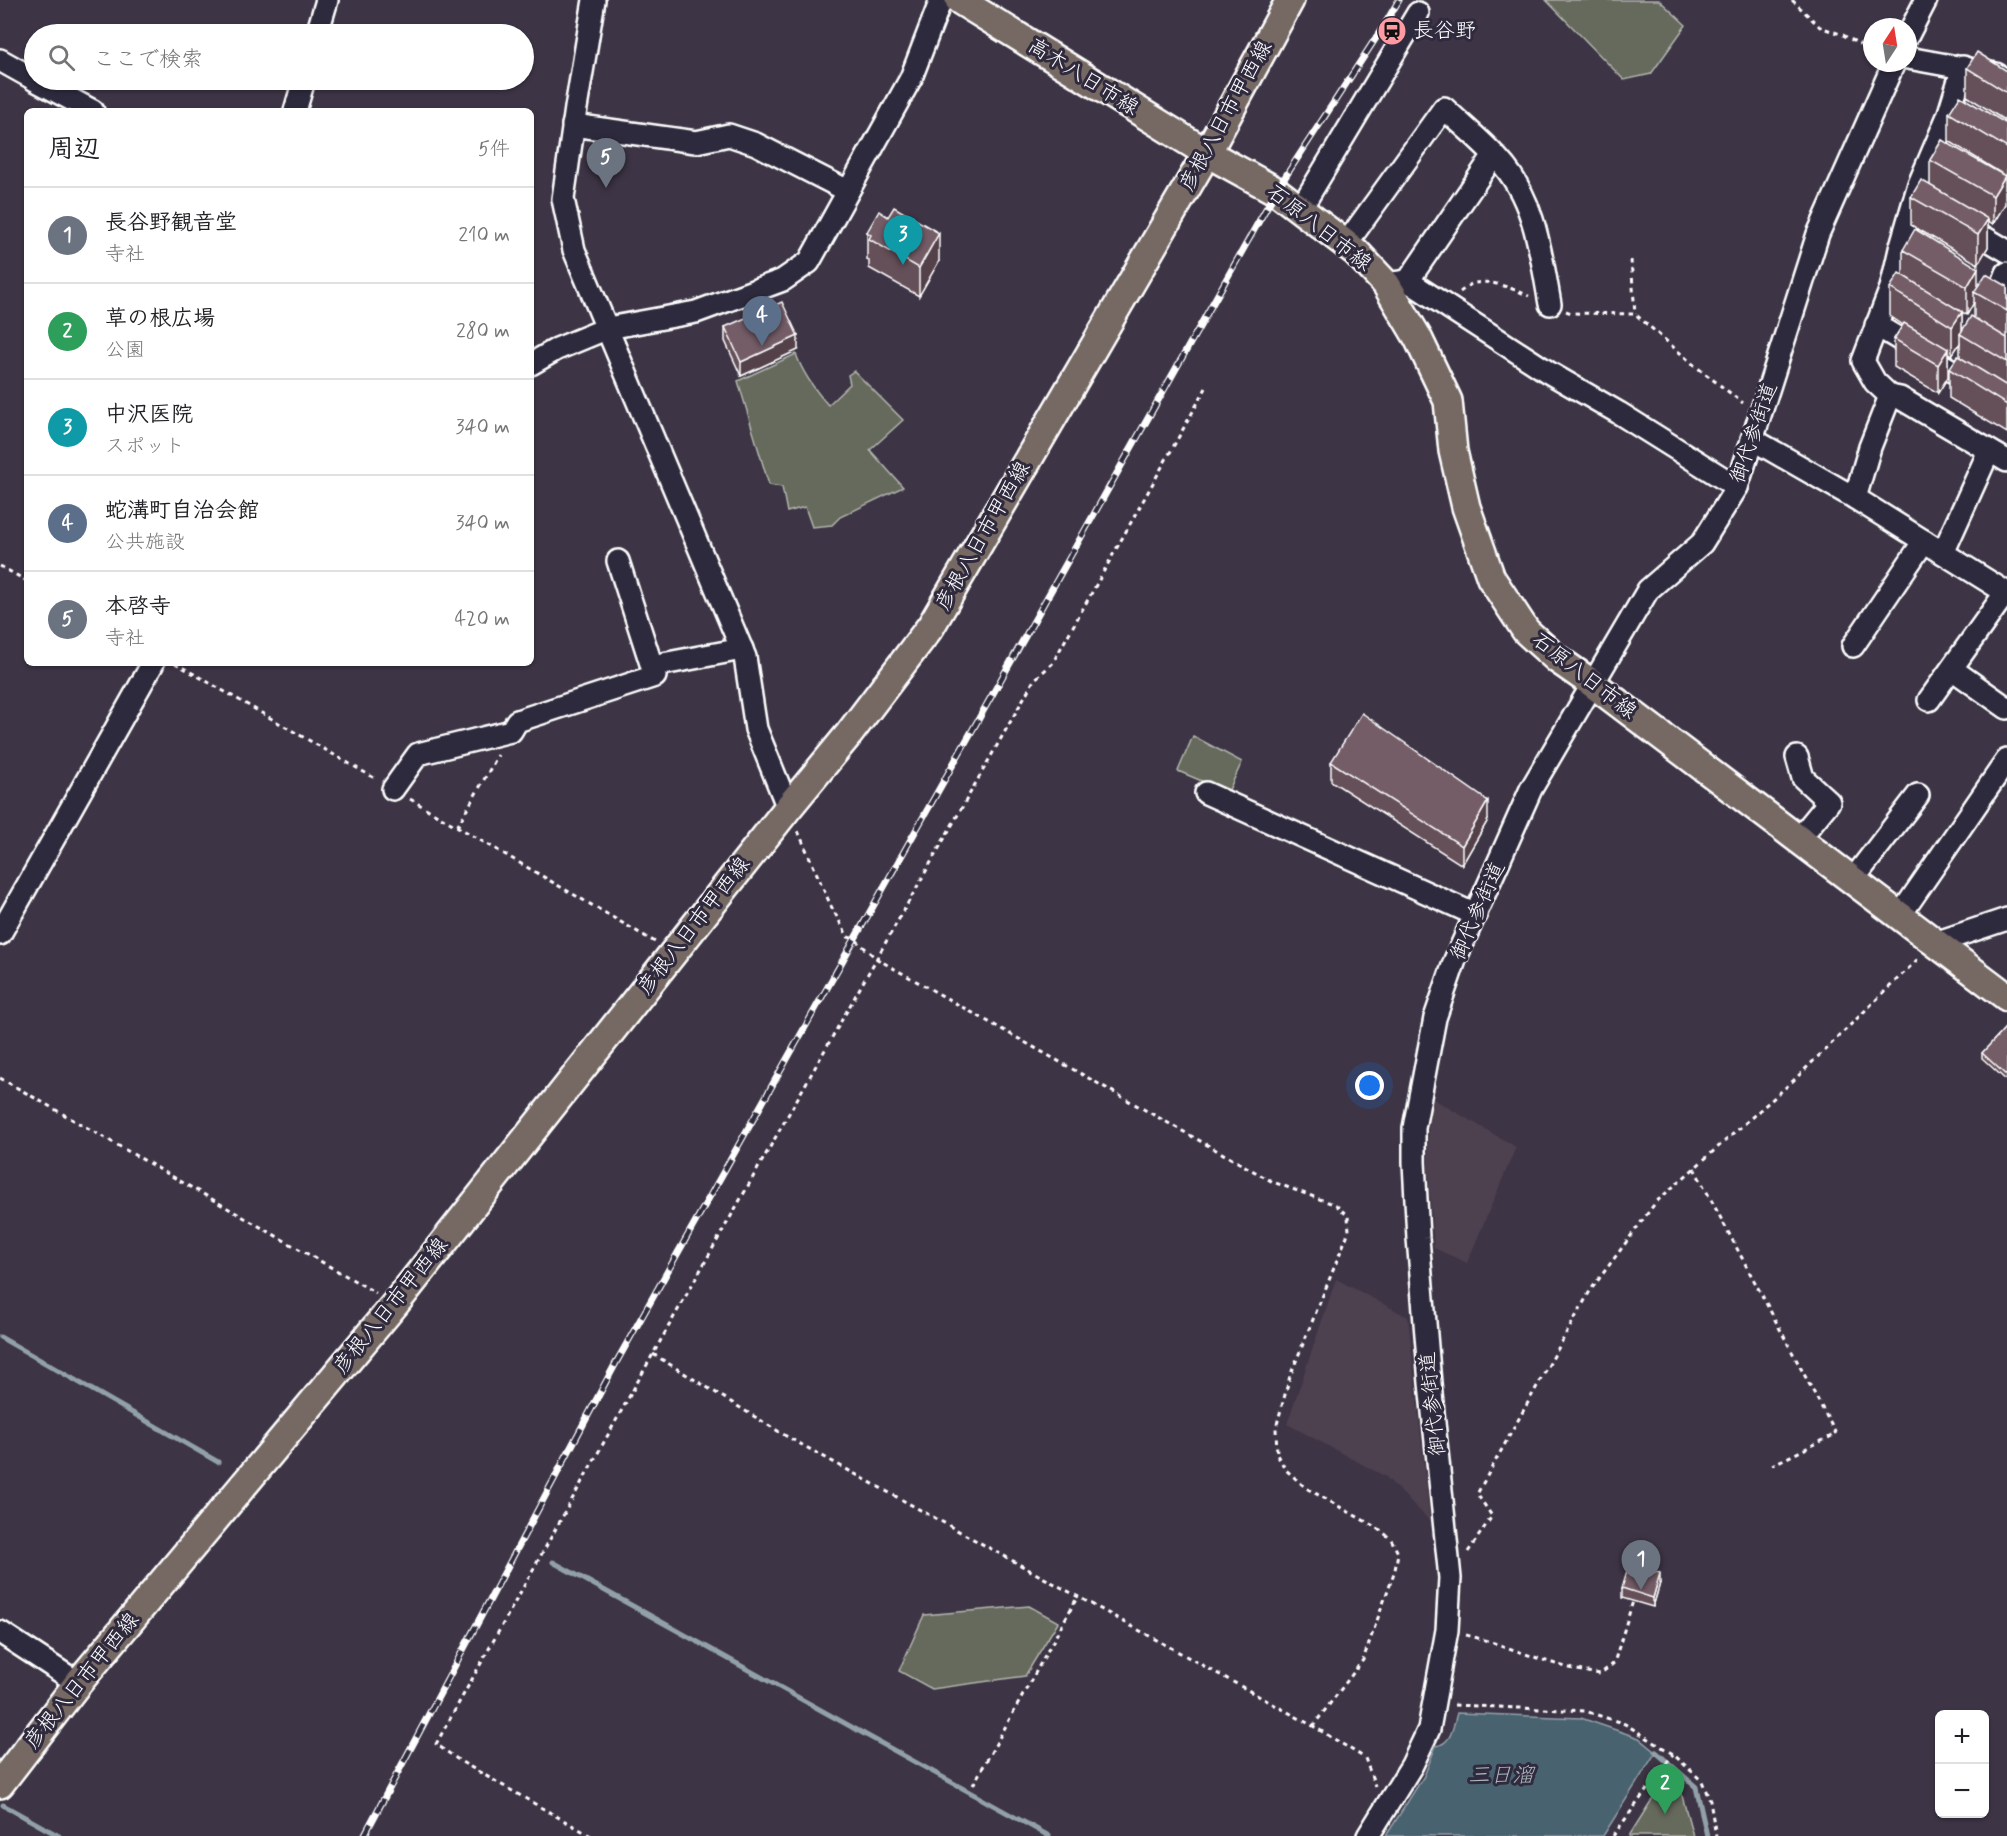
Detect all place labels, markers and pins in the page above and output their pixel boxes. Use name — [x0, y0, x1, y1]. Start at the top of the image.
station icon: 長谷野 — [1376, 15, 1408, 47]
place label: 長谷野 — [1413, 17, 1476, 45]
pin: 5 — [586, 138, 626, 188]
pin: 3 — [884, 216, 922, 265]
pin: 4 — [742, 296, 782, 346]
pin: 1 — [1622, 1540, 1660, 1590]
pin: 2 — [1646, 1764, 1684, 1814]

